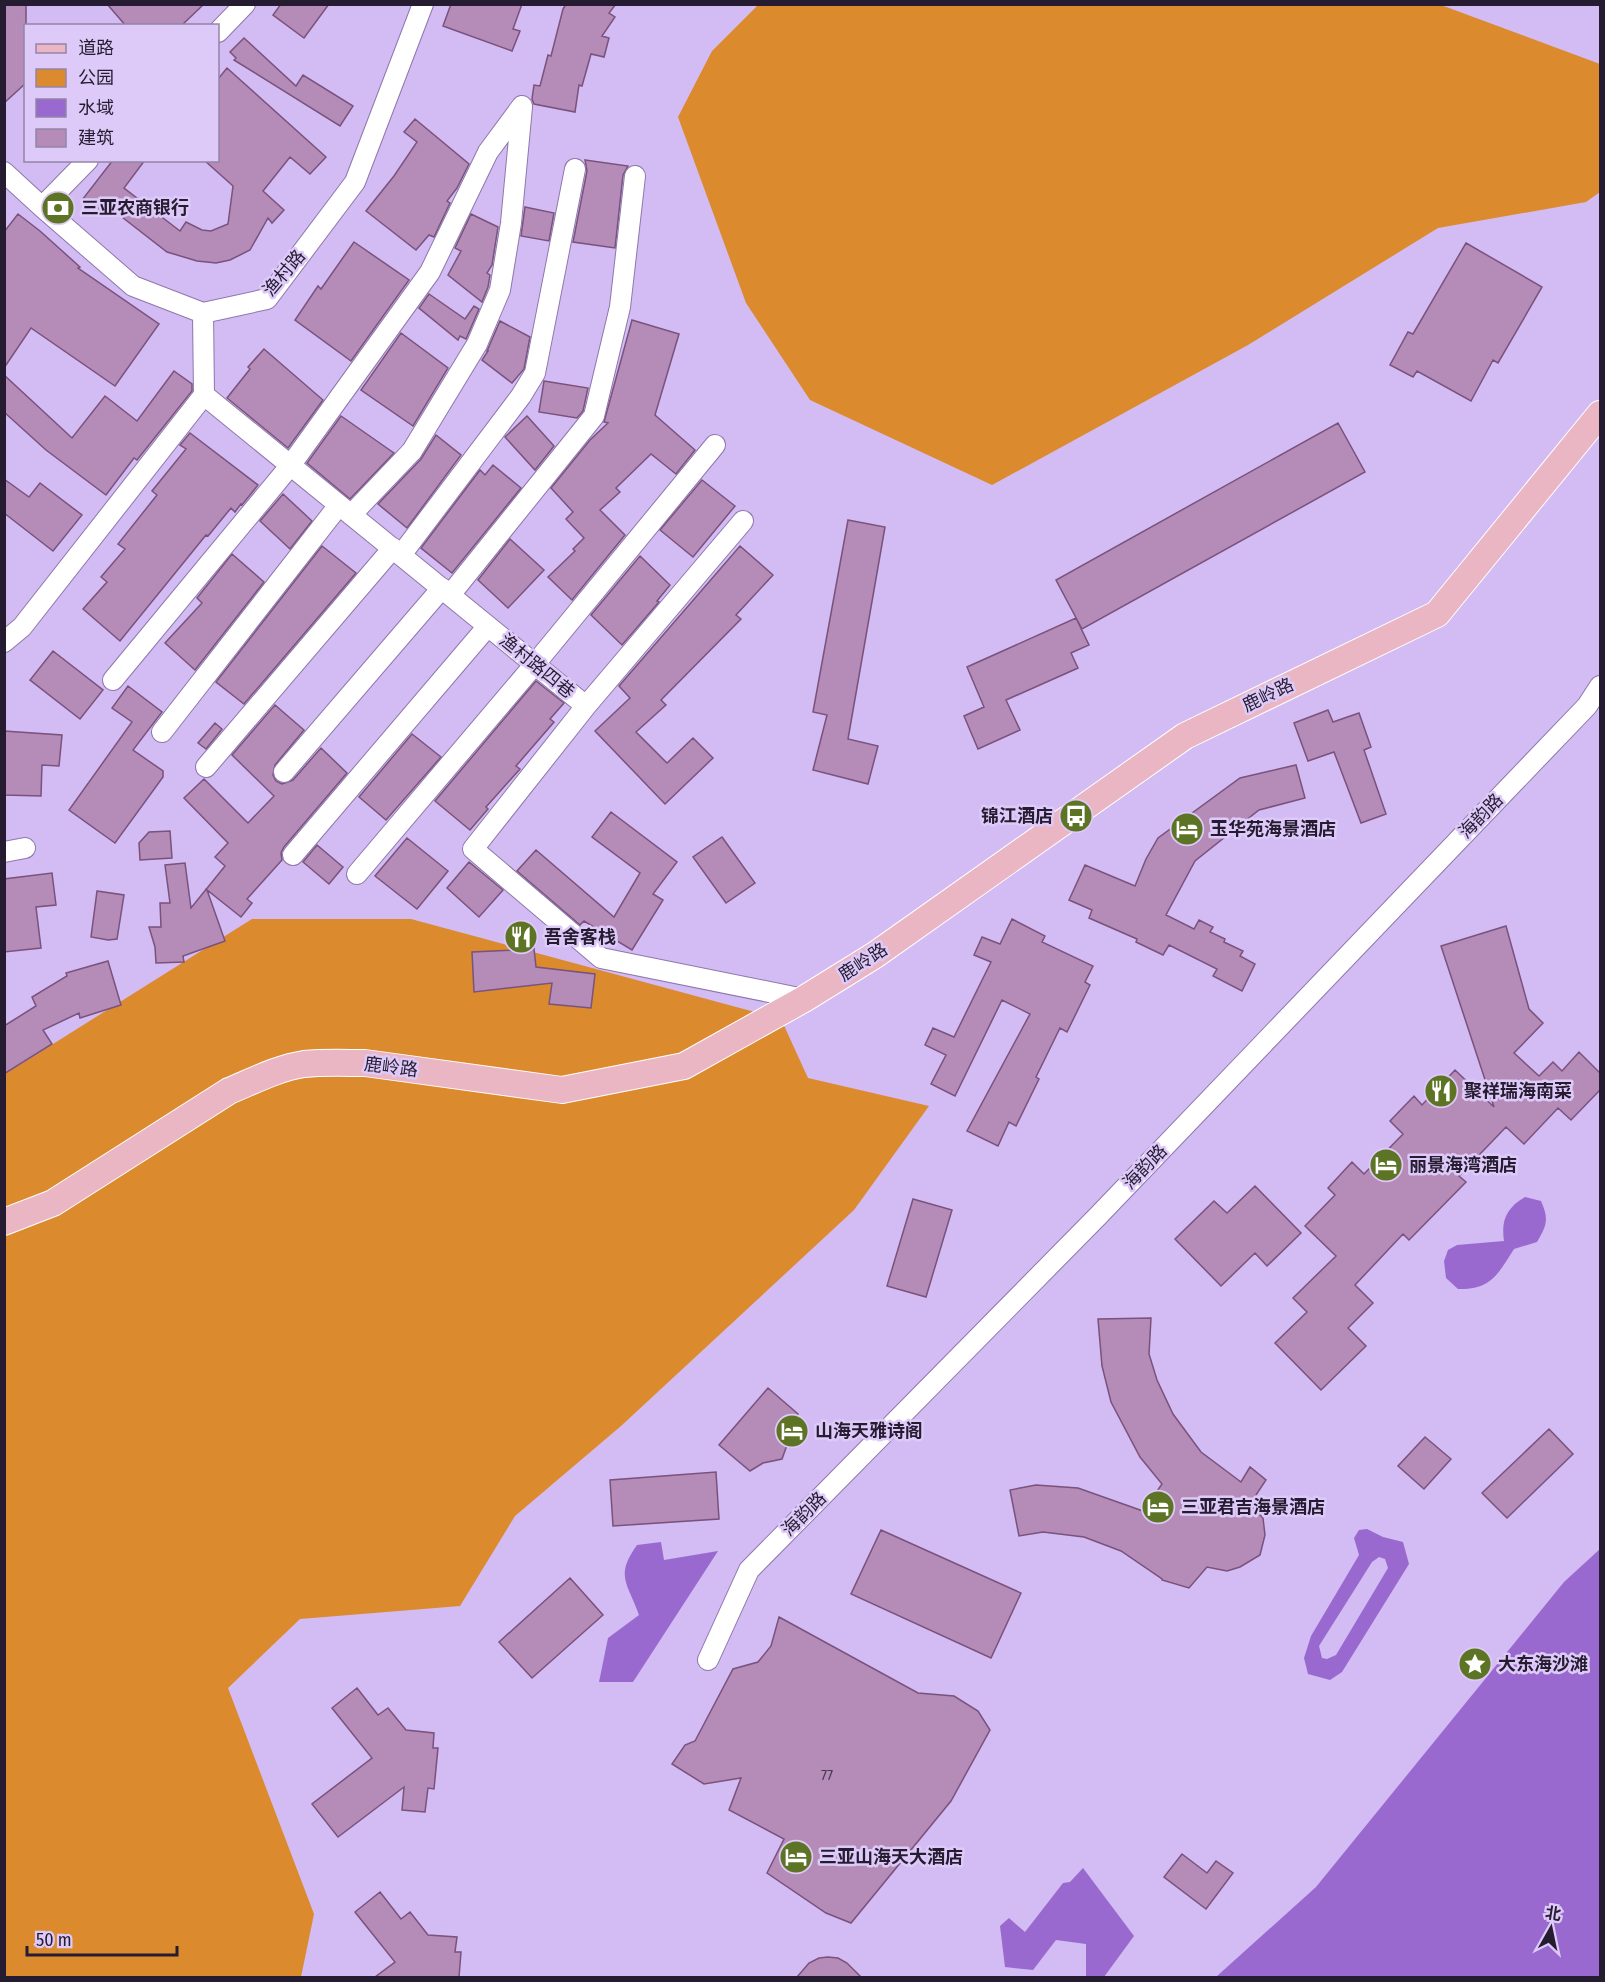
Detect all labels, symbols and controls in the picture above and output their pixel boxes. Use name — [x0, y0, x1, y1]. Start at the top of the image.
legend — [24, 24, 219, 162]
text: 道路 — [78, 37, 114, 59]
text: 公园 — [78, 67, 114, 89]
text: 水域 — [78, 97, 114, 119]
text: 建筑 — [78, 127, 114, 149]
bank icon: 三亚农商银行 — [40, 190, 76, 226]
place label: 三亚农商银行 — [81, 197, 189, 219]
street label: 渔村路 — [258, 245, 310, 301]
street label: 渔村路四巷 — [495, 629, 579, 703]
street label: 鹿岭路 — [1239, 673, 1297, 717]
street label: 海韵路 — [1454, 789, 1508, 843]
bus stop icon: 锦江酒店 — [1058, 798, 1094, 834]
place label: 锦江酒店 — [981, 805, 1053, 827]
hotel icon: 玉华苑海景酒店 — [1169, 811, 1205, 847]
place label: 玉华苑海景酒店 — [1210, 818, 1336, 840]
restaurant icon: 吾舍客栈 — [503, 919, 539, 955]
place label: 吾舍客栈 — [544, 926, 616, 948]
street label: 鹿岭路 — [834, 938, 892, 986]
street label: 鹿岭路 — [363, 1053, 419, 1081]
restaurant icon: 聚祥瑞海南菜 — [1423, 1073, 1459, 1109]
place label: 聚祥瑞海南菜 — [1464, 1080, 1572, 1102]
street label: 海韵路 — [1118, 1140, 1172, 1194]
hotel icon: 丽景海湾酒店 — [1368, 1147, 1404, 1183]
place label: 丽景海湾酒店 — [1409, 1154, 1517, 1176]
hotel icon: 山海天雅诗阁 — [774, 1413, 810, 1449]
place label: 山海天雅诗阁 — [815, 1420, 923, 1442]
street label: 海韵路 — [777, 1487, 831, 1541]
hotel icon: 三亚君吉海景酒店 — [1140, 1489, 1176, 1525]
place label: 三亚君吉海景酒店 — [1181, 1496, 1325, 1518]
place icon: 大东海沙滩 — [1457, 1646, 1493, 1682]
place label: 大东海沙滩 — [1498, 1653, 1588, 1675]
house number: 77 — [821, 1766, 833, 1784]
hotel icon: 三亚山海天大酒店 — [778, 1839, 814, 1875]
place label: 三亚山海天大酒店 — [819, 1846, 963, 1868]
north arrow — [1521, 1898, 1581, 1958]
text: 北 — [1544, 1903, 1563, 1924]
scale bar — [27, 1919, 177, 1957]
text: 50 m — [36, 1929, 72, 1951]

